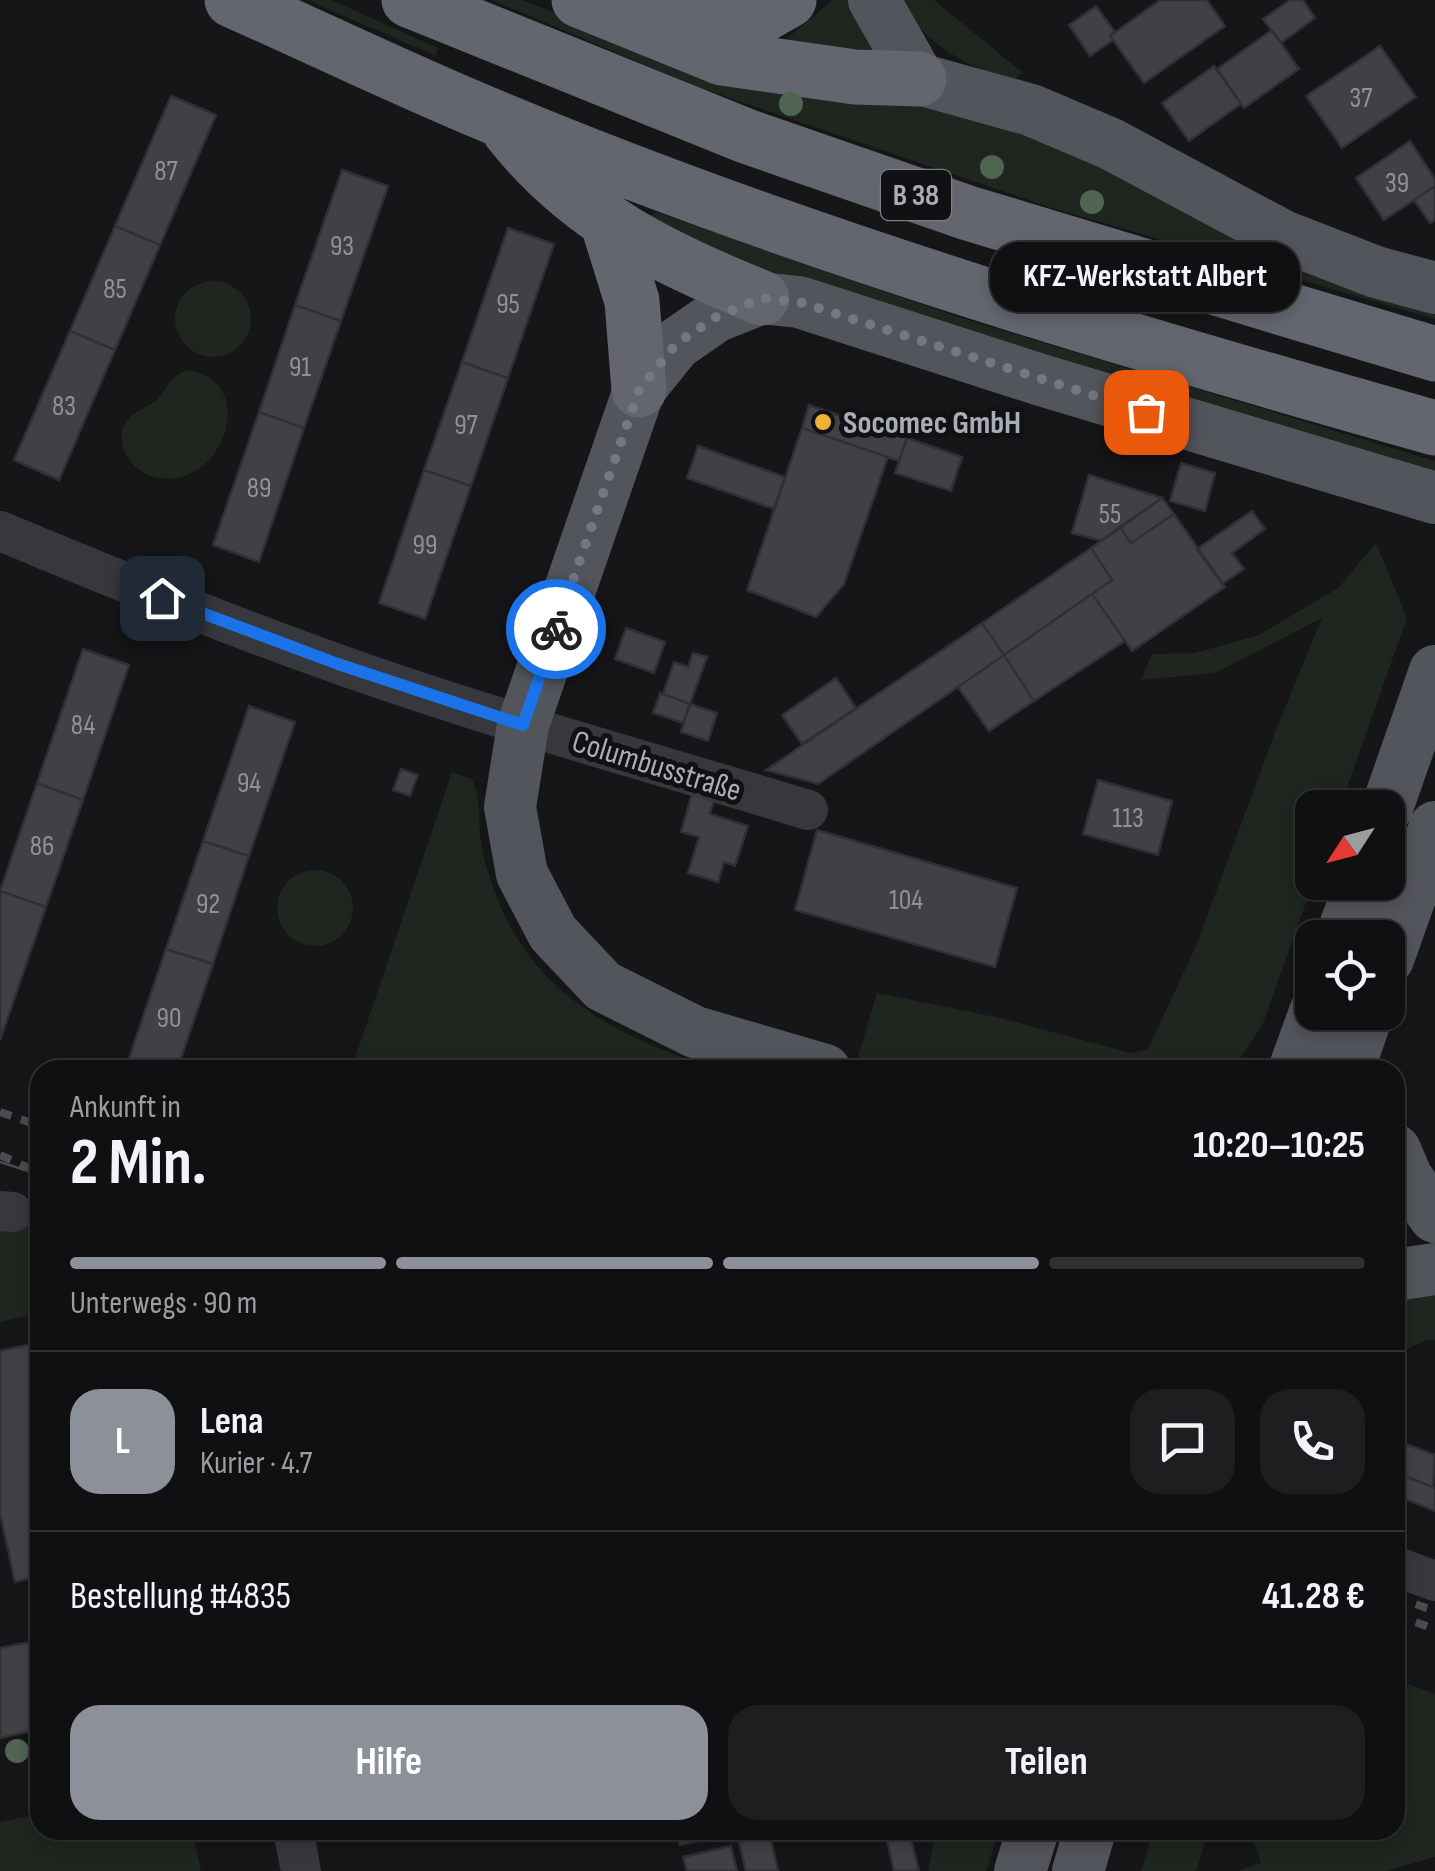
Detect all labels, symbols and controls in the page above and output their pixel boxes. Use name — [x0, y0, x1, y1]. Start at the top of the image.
house number: 37 — [1350, 82, 1372, 115]
house number: 87 — [154, 155, 178, 188]
house number: 39 — [1385, 167, 1409, 200]
road number: B 38 — [881, 170, 951, 220]
house number: 93 — [330, 230, 354, 263]
callout: KFZ-Werkstatt Albert — [991, 242, 1301, 312]
text: KFZ-Werkstatt Albert — [1023, 257, 1267, 296]
house number: 85 — [103, 273, 127, 306]
house number: 95 — [496, 288, 520, 321]
house number: 91 — [289, 351, 311, 384]
pin — [1104, 370, 1189, 455]
icon: bag — [1119, 385, 1174, 440]
house number: 83 — [52, 390, 76, 423]
place label: Socomec GmbH — [843, 404, 1021, 443]
house number: 97 — [454, 409, 478, 442]
marker: Socomec GmbH — [812, 411, 834, 433]
house number: 89 — [247, 472, 271, 505]
house number: 55 — [1099, 498, 1121, 531]
house number: 99 — [413, 529, 437, 562]
pin — [120, 556, 205, 641]
icon: home — [135, 571, 190, 626]
courier — [506, 579, 606, 679]
icon: bike — [529, 602, 584, 657]
house number: 84 — [71, 709, 96, 742]
street label: Columbusstraße — [567, 722, 746, 811]
house number: 94 — [237, 767, 261, 800]
north arrow — [1295, 790, 1405, 900]
map controls — [1295, 790, 1405, 1030]
house number: 113 — [1112, 802, 1144, 835]
house number: 86 — [30, 830, 54, 863]
house number: 104 — [889, 884, 923, 917]
house number: 92 — [196, 888, 220, 921]
button: locate — [1295, 920, 1405, 1030]
house number: 90 — [157, 1002, 181, 1035]
text: Ankunft in — [70, 1088, 181, 1127]
text: 10:20–10:25 — [1193, 1123, 1365, 1168]
text: 2 Min. — [70, 1125, 207, 1203]
text: Unterwegs · 90 m — [70, 1284, 257, 1323]
button: chat — [1130, 1389, 1235, 1494]
button: phone — [1260, 1389, 1365, 1494]
text: Lena — [200, 1399, 263, 1444]
text: L — [115, 1419, 130, 1464]
text: Kurier · 4.7 — [200, 1444, 312, 1483]
text: Bestellung #4835 — [70, 1574, 291, 1619]
text: 41.28 € — [1262, 1574, 1365, 1619]
button: Hilfe — [70, 1705, 708, 1820]
button: Teilen — [728, 1705, 1365, 1820]

